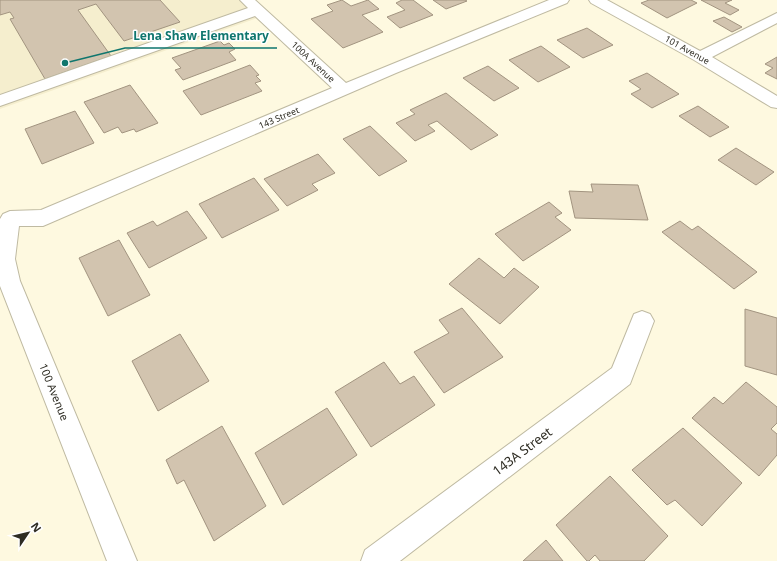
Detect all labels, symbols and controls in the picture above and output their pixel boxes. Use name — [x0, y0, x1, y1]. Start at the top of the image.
callout: Lena Shaw Elementary — [125, 24, 277, 48]
text: Lena Shaw Elementary — [133, 27, 269, 44]
street label: 101 Avenue — [662, 32, 712, 67]
street label: 100A Avenue — [289, 38, 338, 85]
street label: 143 Street — [257, 103, 302, 132]
street label: 100 Avenue — [36, 361, 73, 423]
street label: 143A Street — [489, 422, 556, 479]
north arrow — [8, 513, 48, 553]
text: N — [28, 519, 45, 535]

